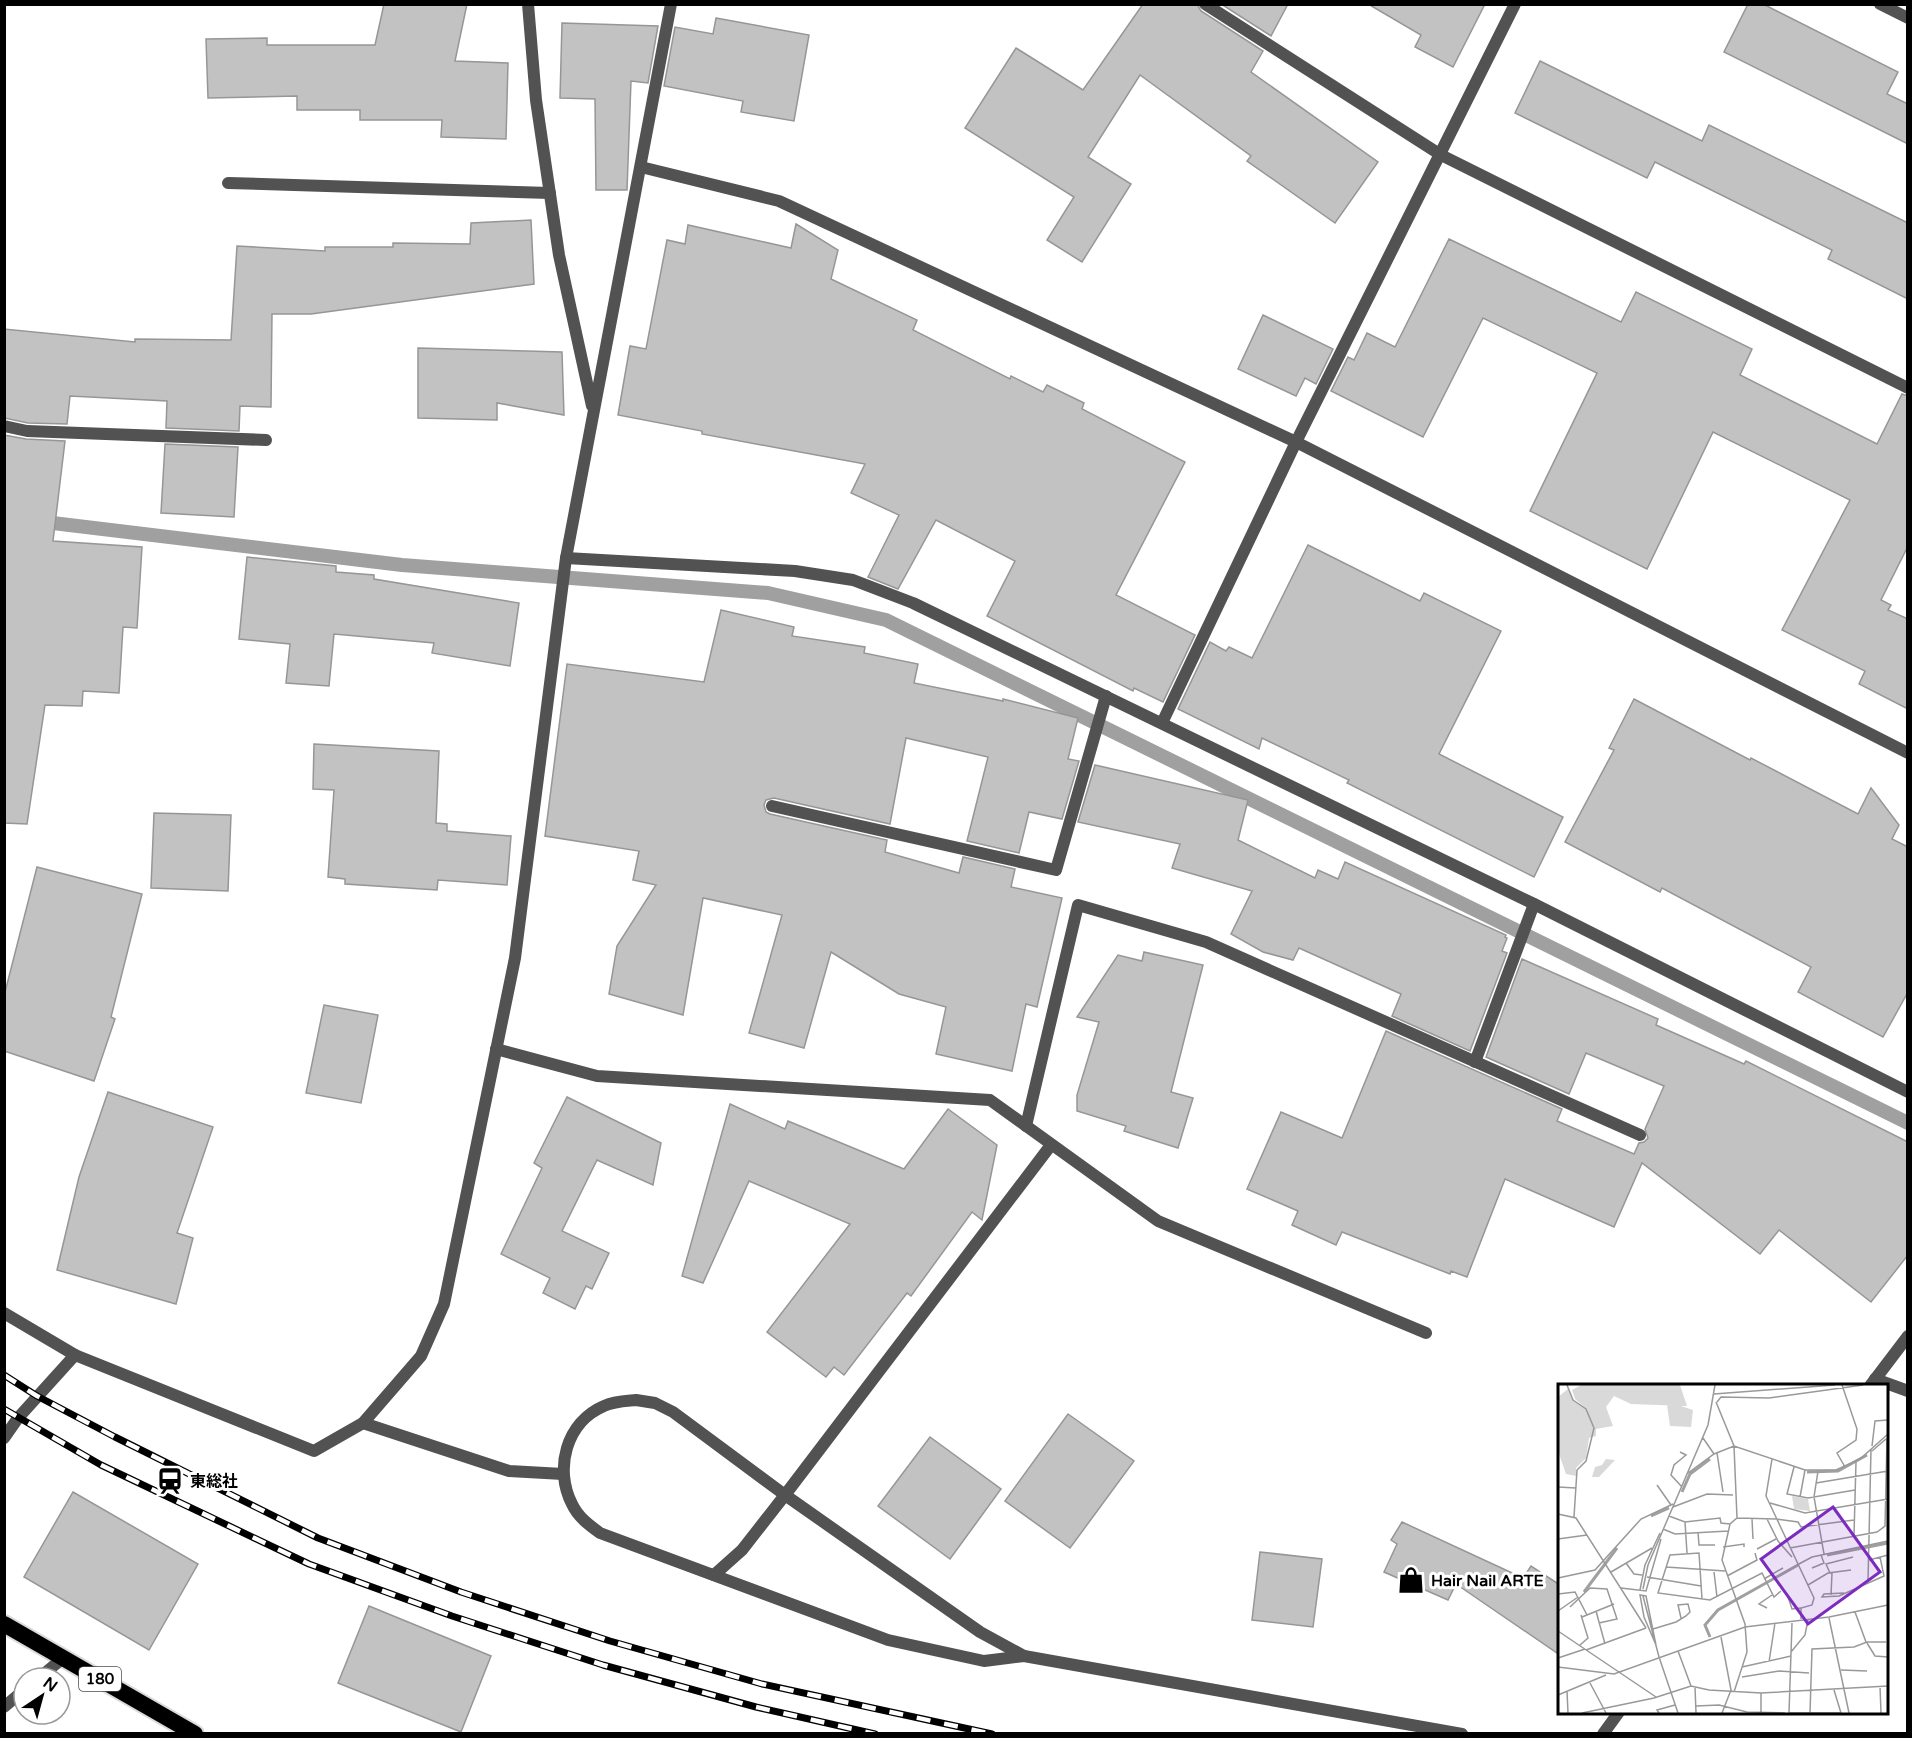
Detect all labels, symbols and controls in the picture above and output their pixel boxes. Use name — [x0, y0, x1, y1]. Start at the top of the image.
inset map — [1558, 1384, 1888, 1714]
station icon: 東総社 — [155, 1466, 185, 1496]
place label: 東総社 — [190, 1472, 238, 1492]
shop icon: Hair Nail ARTE — [1396, 1565, 1426, 1595]
place label: Hair Nail ARTE — [1431, 1571, 1544, 1591]
north arrow — [12, 1666, 72, 1726]
road number: 180 — [79, 1667, 121, 1691]
text: N — [39, 1673, 61, 1697]

